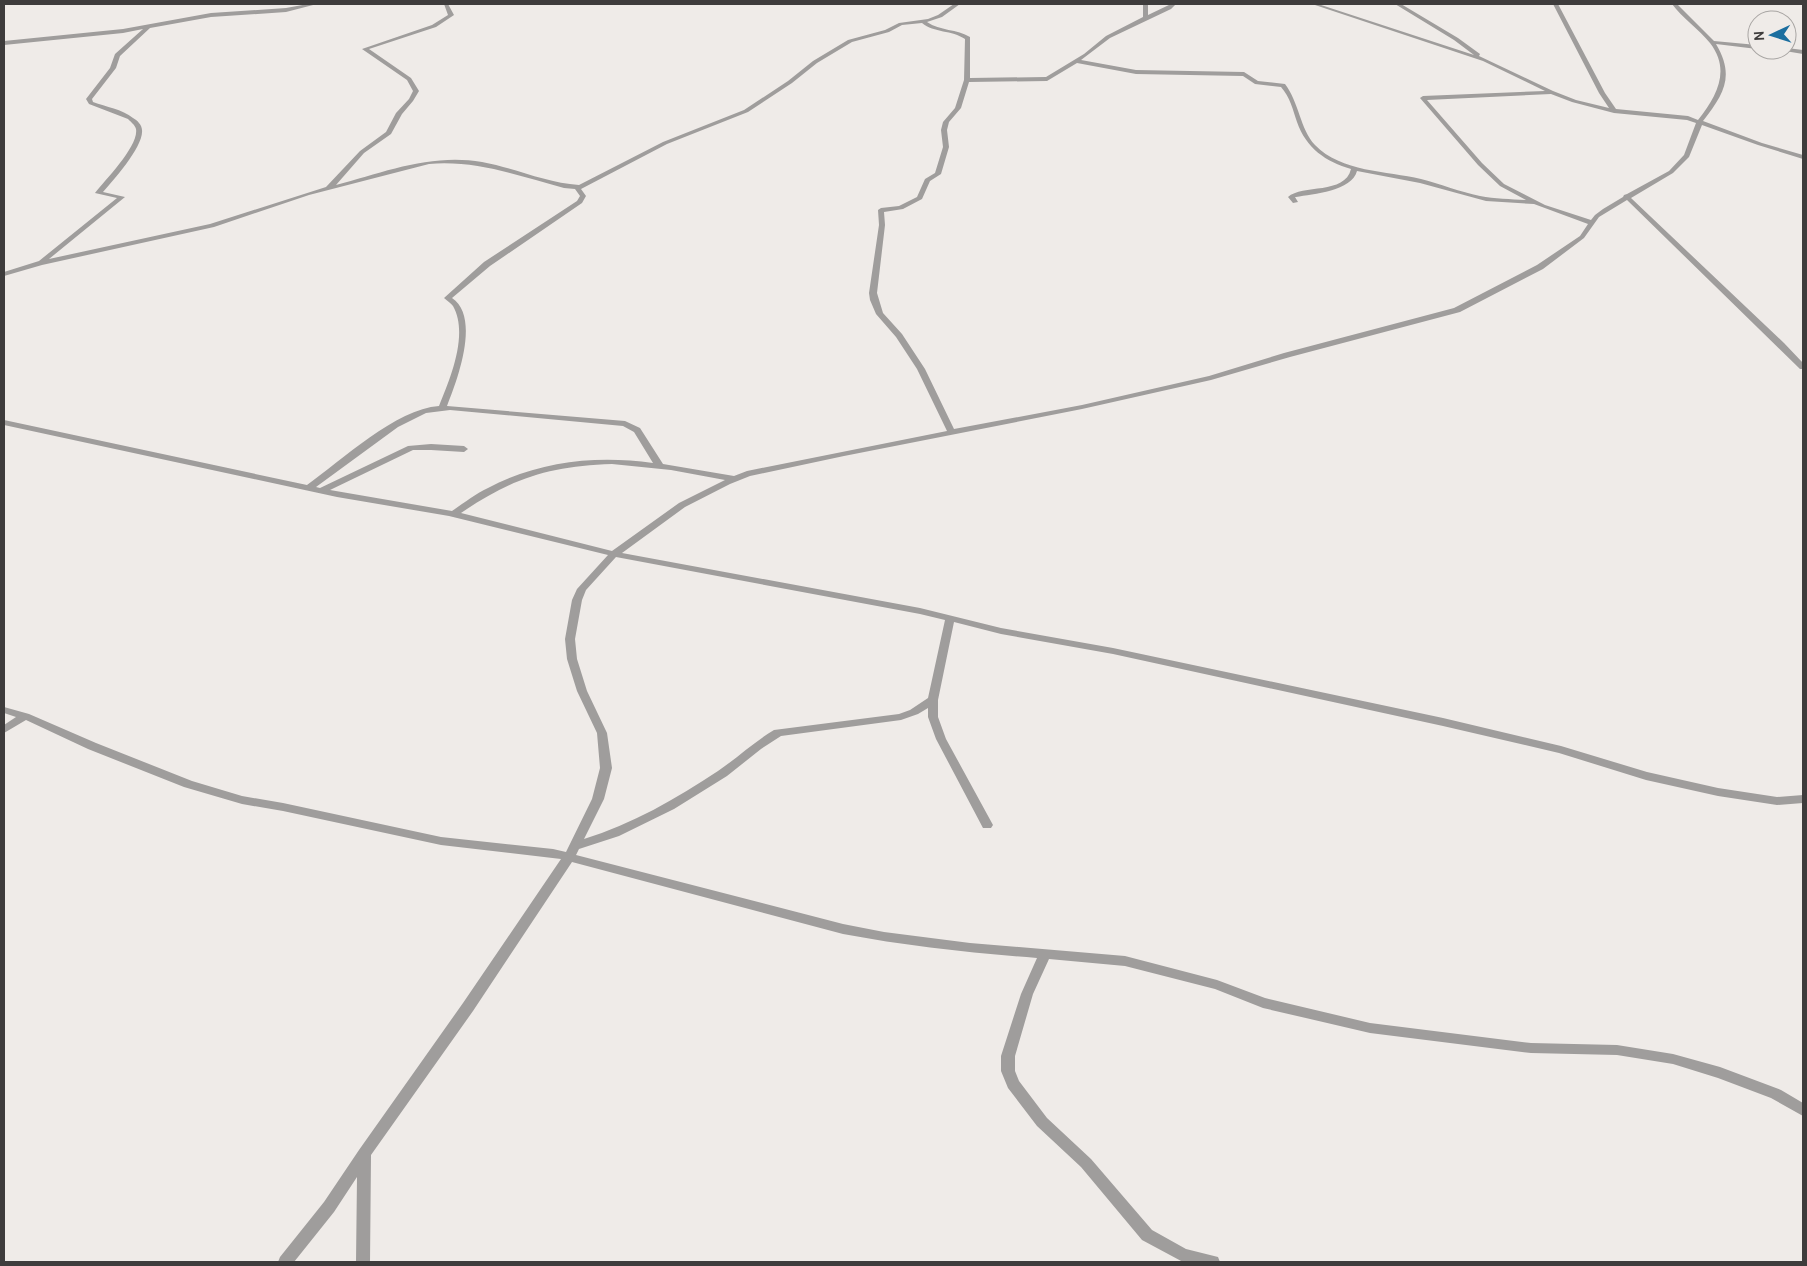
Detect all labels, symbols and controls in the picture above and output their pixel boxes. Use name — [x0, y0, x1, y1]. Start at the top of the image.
north arrow — [1747, 10, 1797, 60]
text: N — [1750, 30, 1768, 41]

